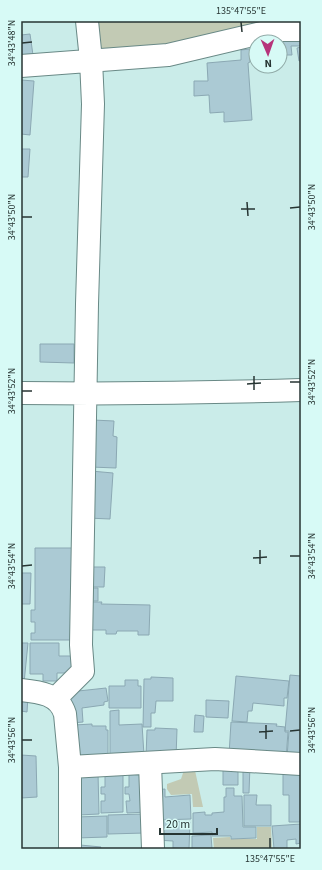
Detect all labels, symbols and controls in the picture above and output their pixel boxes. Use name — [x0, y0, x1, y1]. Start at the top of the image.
text: 135°47'55"E — [216, 4, 266, 18]
text: 34°43'48"N — [5, 20, 19, 66]
north arrow — [248, 34, 288, 74]
text: N — [264, 56, 272, 71]
text: 34°43'50"N — [305, 184, 319, 230]
text: 34°43'50"N — [5, 194, 19, 240]
text: 34°43'52"N — [305, 359, 319, 405]
text: 34°43'52"N — [5, 368, 19, 414]
text: 34°43'54"N — [305, 533, 319, 579]
text: 34°43'54"N — [5, 543, 19, 589]
text: 34°43'56"N — [305, 707, 319, 753]
text: 34°43'56"N — [5, 717, 19, 763]
scale bar — [160, 810, 217, 836]
text: 20 m — [166, 816, 190, 833]
text: 135°47'55"E — [245, 852, 295, 866]

